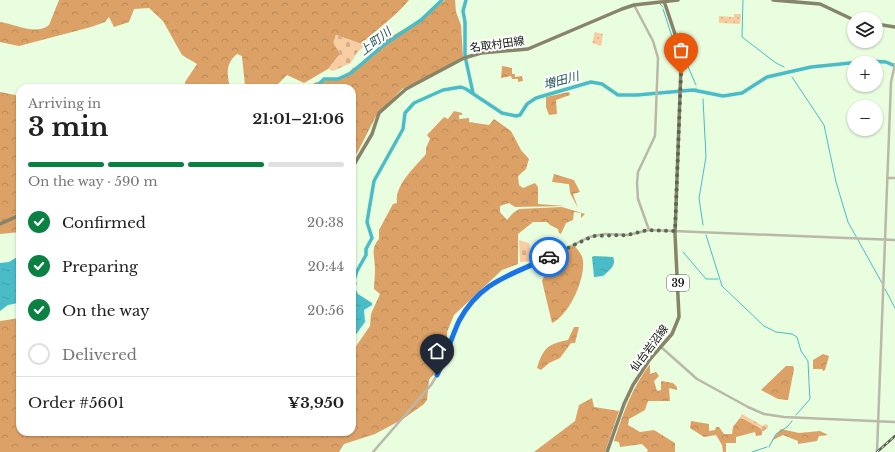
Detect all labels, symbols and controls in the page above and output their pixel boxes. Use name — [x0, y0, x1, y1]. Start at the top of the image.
map controls — [847, 12, 883, 136]
button: layers — [847, 12, 883, 48]
water label: 上町川 — [356, 23, 395, 58]
street label: 名取村田線 — [469, 33, 525, 55]
pin — [664, 33, 698, 74]
icon: bag — [670, 39, 692, 61]
button: + — [847, 56, 883, 92]
water label: 増田川 — [542, 68, 582, 92]
text: Arriving in — [28, 95, 101, 112]
button: − — [847, 100, 883, 136]
text: 21:01–21:06 — [253, 109, 344, 128]
text: 3 min — [28, 111, 109, 143]
text: On the way · 590 m — [28, 173, 157, 190]
icon: check — [28, 211, 50, 233]
text: Confirmed — [62, 213, 146, 232]
text: 20:38 — [307, 214, 344, 231]
courier — [529, 237, 569, 277]
icon: car — [538, 246, 560, 268]
icon: check — [28, 255, 50, 277]
text: Preparing — [62, 257, 138, 276]
text: 20:44 — [308, 258, 344, 275]
road number: 39 — [667, 275, 689, 291]
icon: check — [28, 299, 50, 321]
text: On the way — [62, 301, 150, 320]
text: 20:56 — [307, 302, 344, 319]
street label: 仙台岩沼線 — [627, 322, 671, 374]
pin — [420, 334, 454, 375]
icon: home — [426, 340, 448, 362]
text: Delivered — [62, 345, 137, 364]
text: Order #5601 — [28, 393, 125, 412]
text: ¥3,950 — [287, 393, 344, 412]

